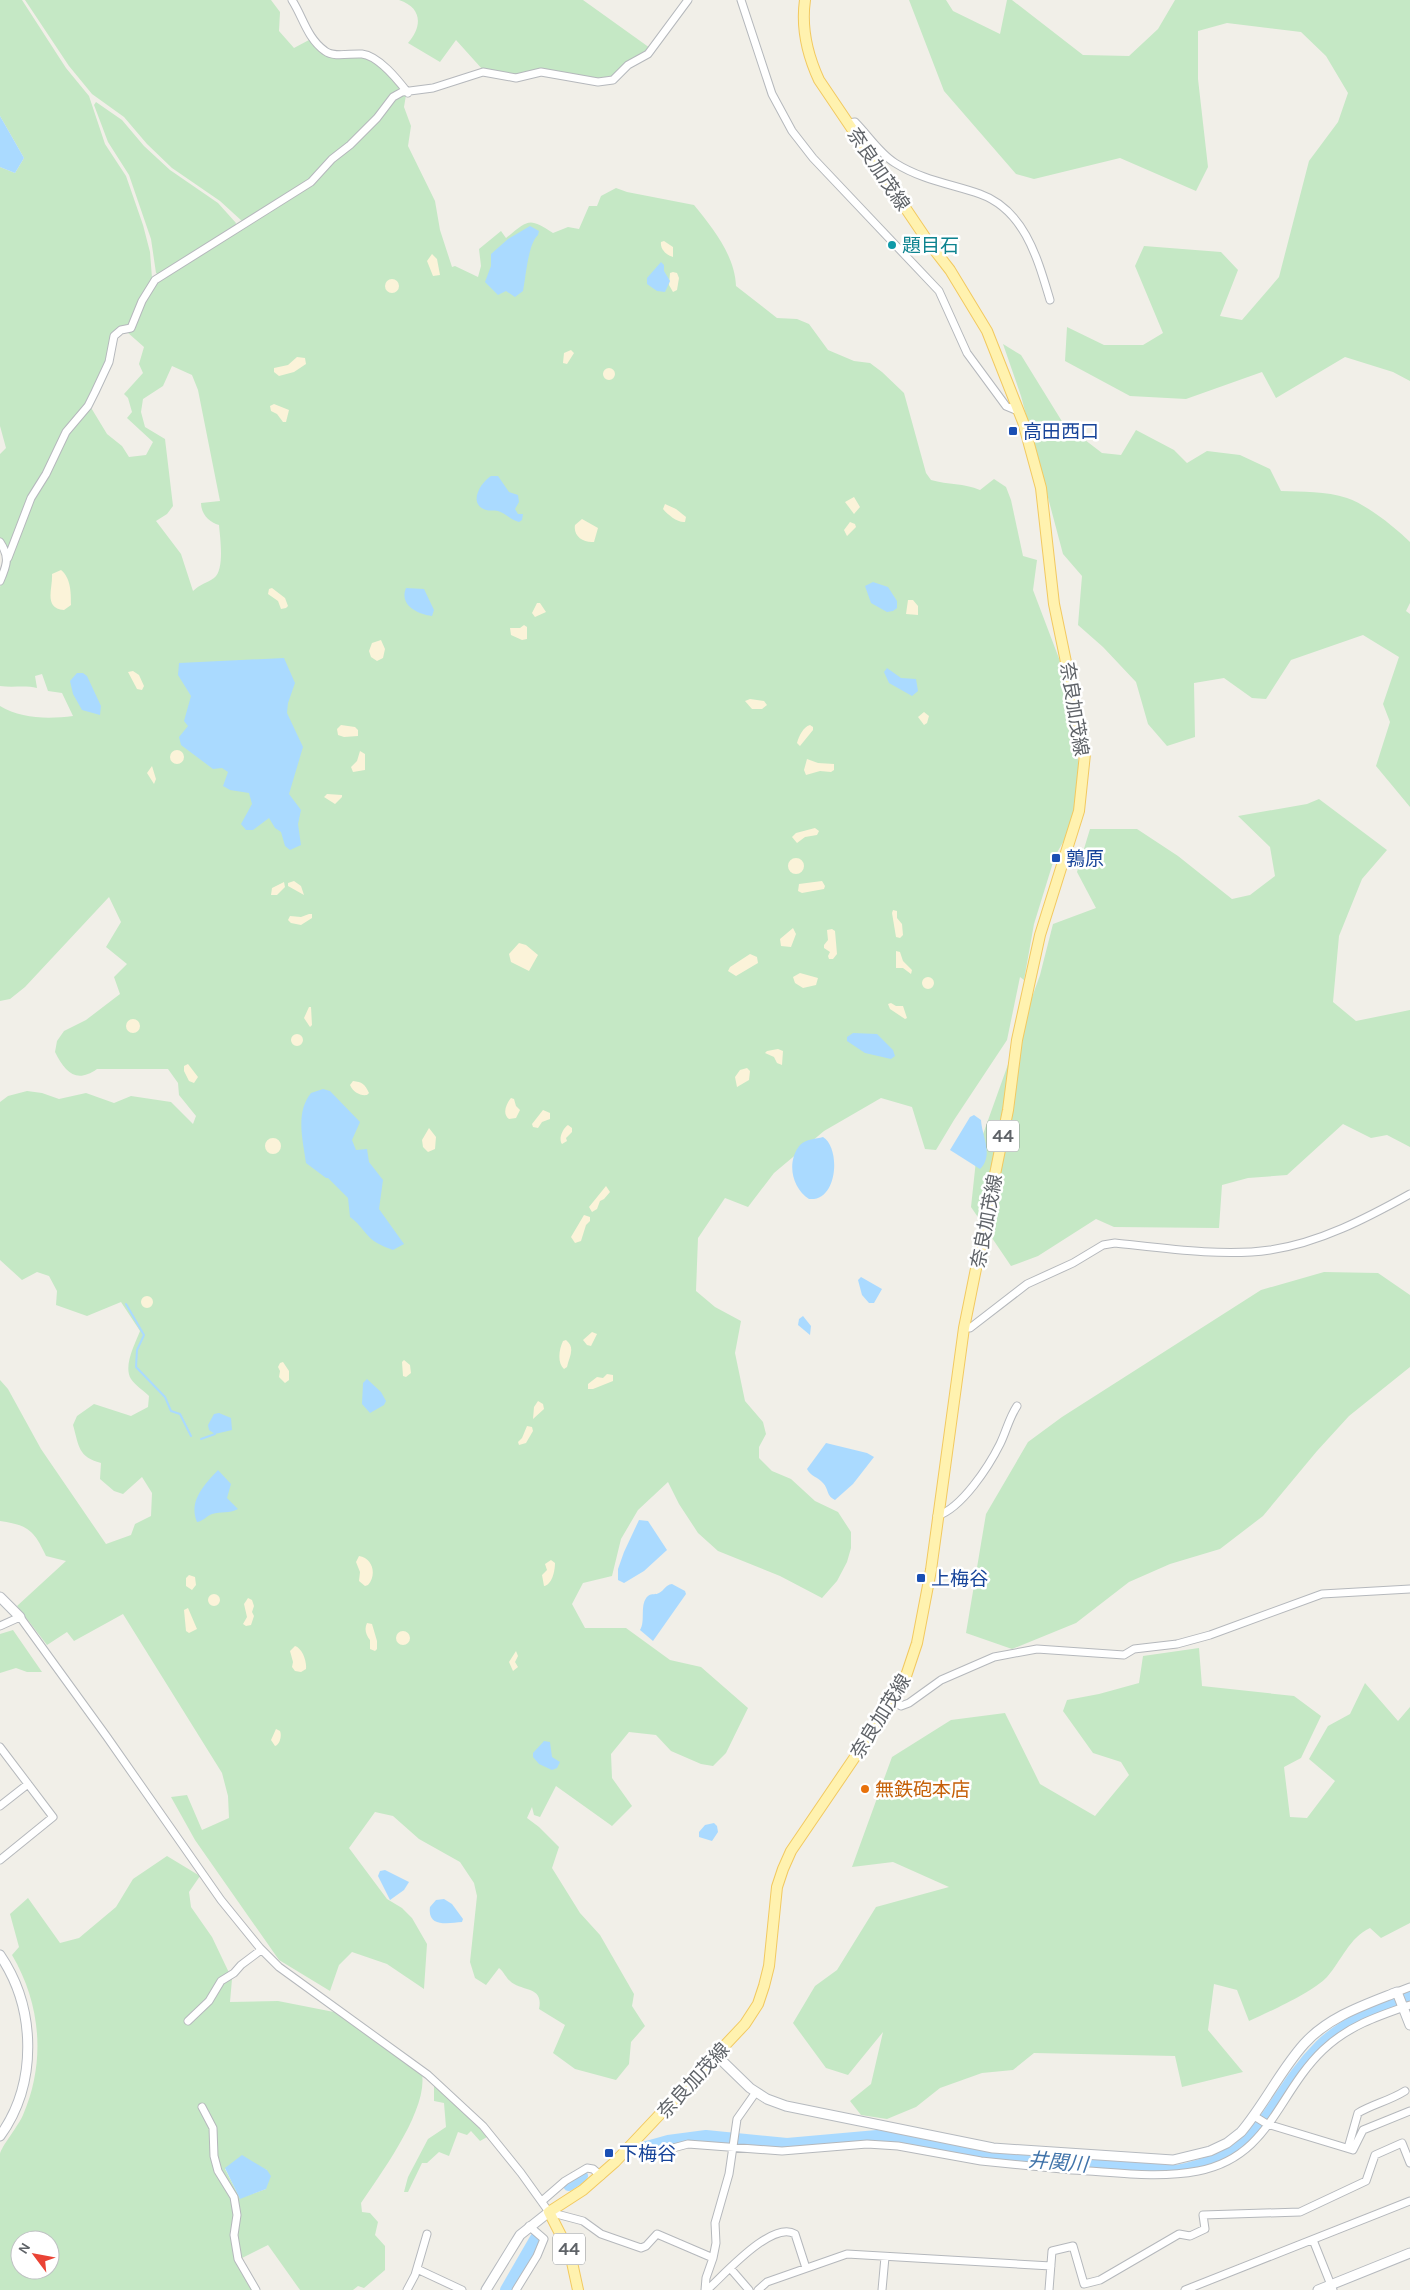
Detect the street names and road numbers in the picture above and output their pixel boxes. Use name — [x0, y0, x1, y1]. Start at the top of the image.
street label: 奈良加茂線 — [842, 124, 914, 215]
street label: 奈良加茂線 — [1056, 661, 1092, 758]
road number: 44 — [987, 1120, 1019, 1152]
street label: 奈良加茂線 — [967, 1172, 1007, 1270]
street label: 奈良加茂線 — [846, 1670, 915, 1763]
street label: 奈良加茂線 — [653, 2038, 734, 2123]
road number: 44 — [553, 2234, 585, 2264]

